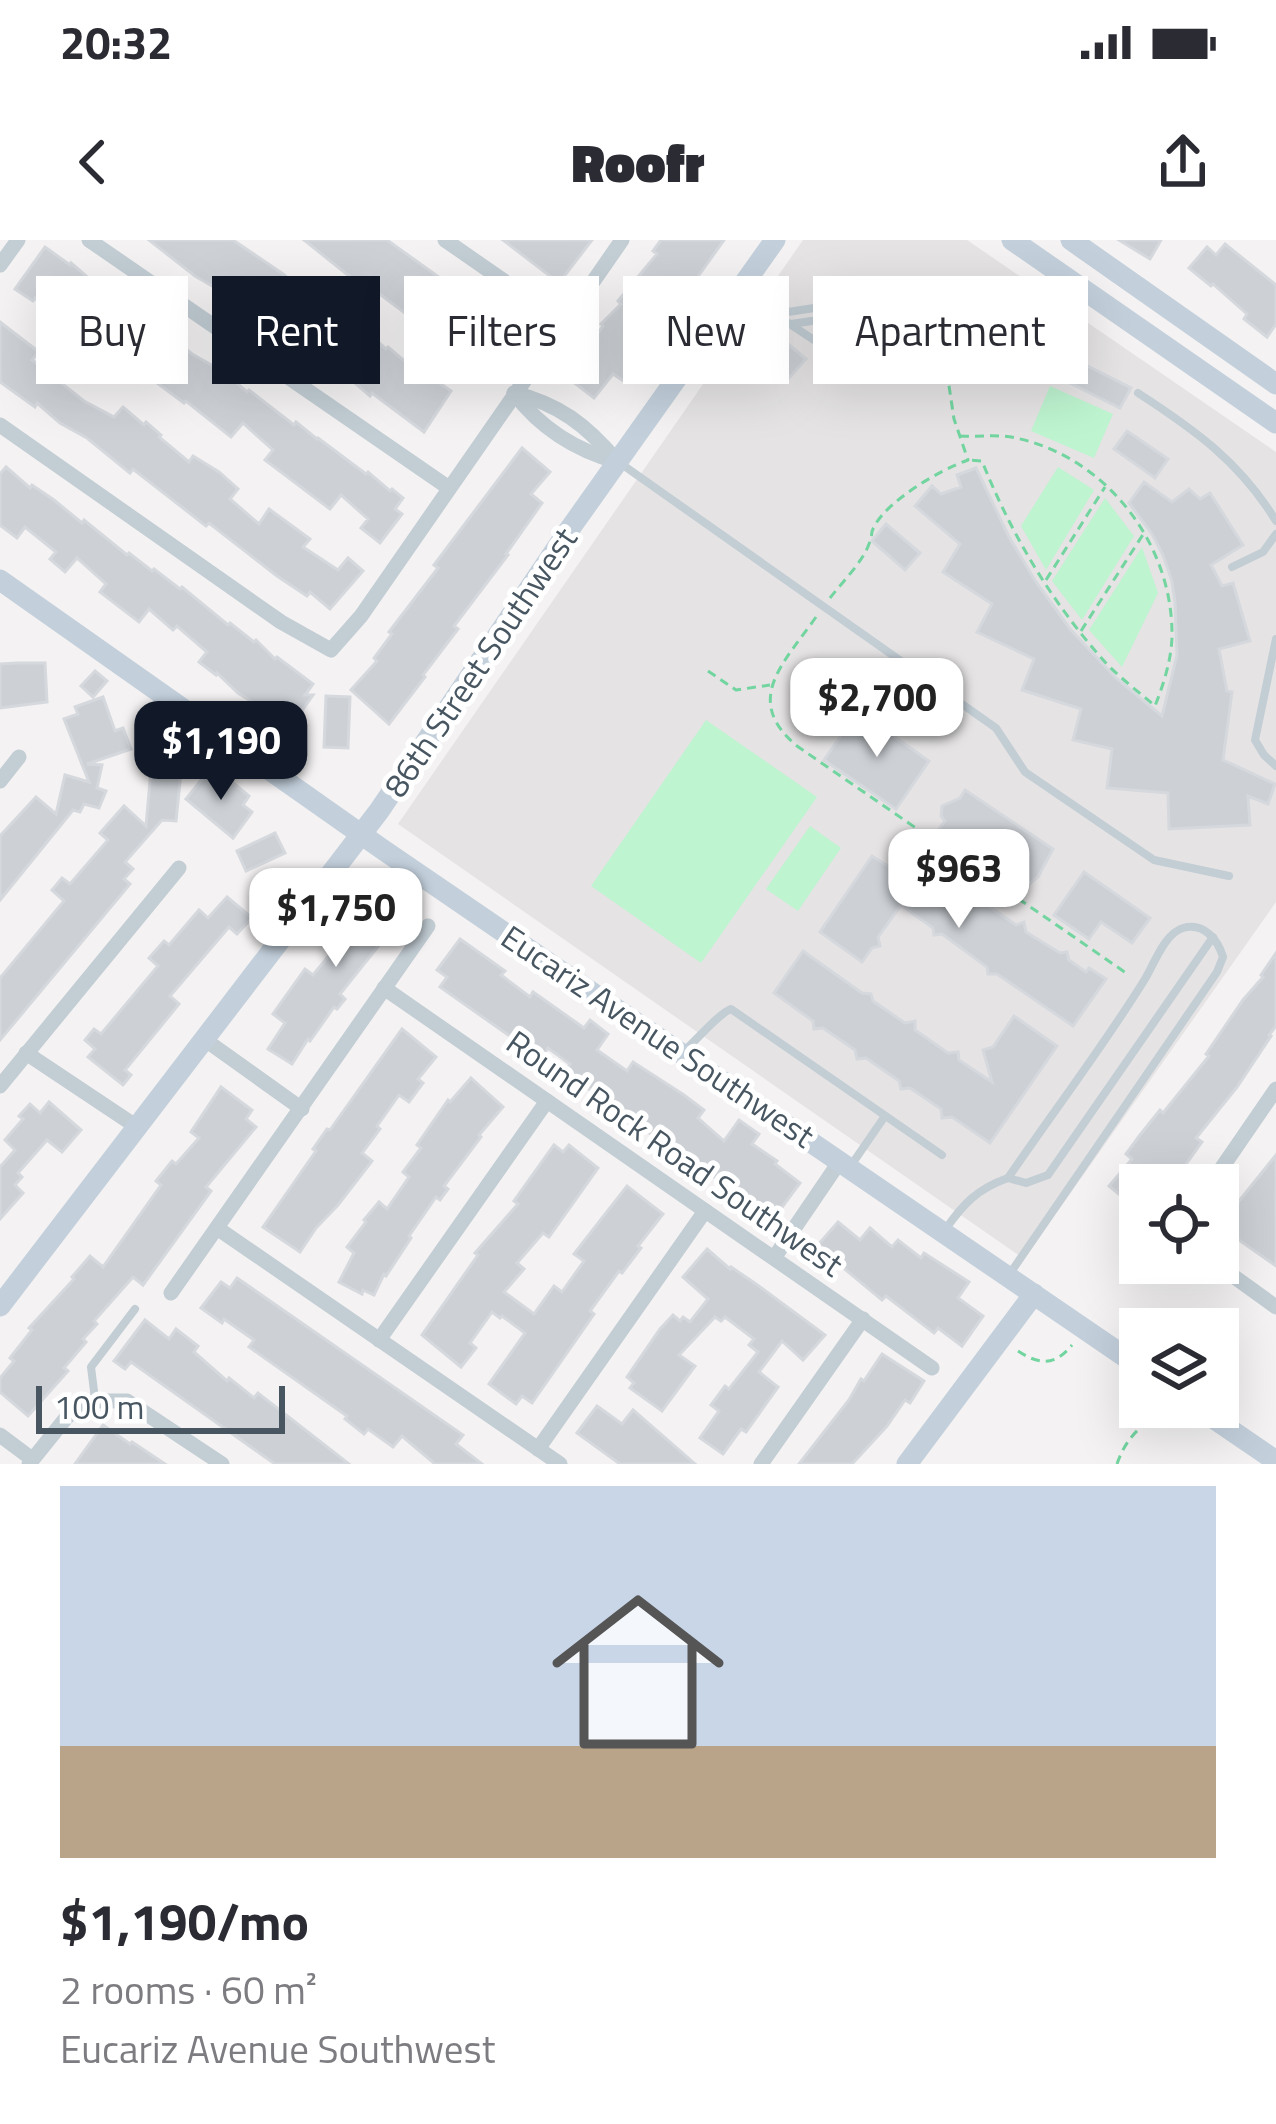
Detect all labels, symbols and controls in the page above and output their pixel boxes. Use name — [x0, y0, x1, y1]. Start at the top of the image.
text: 20:32 — [60, 8, 172, 76]
text: Roofr — [571, 121, 705, 203]
icon: back — [60, 129, 126, 195]
icon: share — [1150, 129, 1216, 195]
chip: Buy — [36, 276, 188, 384]
chip: Rent — [212, 276, 380, 384]
chip: Filters — [404, 276, 599, 384]
chip: New — [623, 276, 789, 384]
chip: Apartment — [813, 276, 1088, 384]
street label: 86th Street Southwest — [371, 517, 589, 807]
pin: $2,700 — [779, 658, 975, 760]
text: $2,700 — [817, 667, 937, 726]
pin: $1,190 — [123, 701, 319, 803]
text: $1,190 — [161, 710, 281, 769]
pin: $963 — [888, 829, 1030, 931]
text: $963 — [915, 838, 1003, 897]
pin: $1,750 — [238, 868, 434, 970]
text: $1,750 — [276, 877, 396, 936]
street label: Eucariz Avenue Southwest — [491, 912, 825, 1160]
street label: Round Rock Road Southwest — [496, 1017, 854, 1289]
map controls — [1119, 1164, 1239, 1428]
button: locate — [1119, 1164, 1239, 1284]
button: layers — [1119, 1308, 1239, 1428]
scale bar — [36, 1380, 285, 1433]
text: 100 m — [54, 1382, 144, 1432]
icon: home — [530, 1564, 746, 1780]
text: $1,190/mo — [60, 1882, 309, 1960]
text: 2 rooms · 60 m² — [60, 1960, 317, 2019]
text: Eucariz Avenue Southwest — [60, 2019, 495, 2078]

